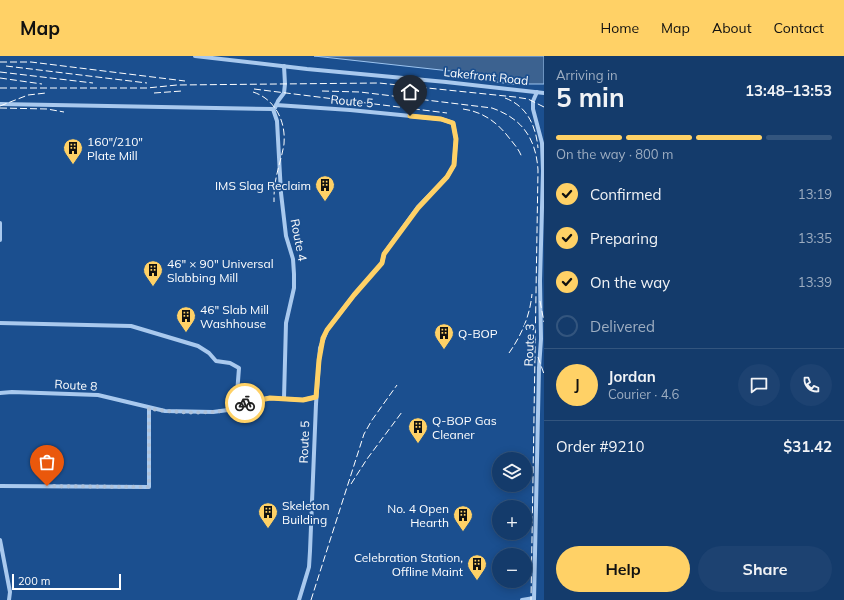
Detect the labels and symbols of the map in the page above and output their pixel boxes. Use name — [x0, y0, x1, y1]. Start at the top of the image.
street label: Lakefront Road — [443, 64, 529, 88]
pin — [393, 75, 427, 116]
street label: Route 5 — [330, 92, 374, 110]
place label: 160"/210" Plate Mill — [87, 134, 143, 163]
building icon: 160"/210" Plate Mill — [62, 137, 84, 165]
building icon: IMS Slag Reclaim — [314, 174, 336, 202]
place label: IMS Slag Reclaim — [215, 178, 311, 193]
street label: Route 4 — [288, 217, 310, 263]
place label: 46" × 90" Universal Slabbing Mill — [167, 256, 274, 285]
building icon: 46" × 90" Universal Slabbing Mill — [142, 259, 164, 287]
place label: 46" Slab Mill Washhouse — [200, 302, 269, 331]
building icon: 46" Slab Mill Washhouse — [175, 305, 197, 333]
building icon: Q-BOP — [433, 322, 455, 350]
street label: Route 3 — [521, 323, 537, 367]
place label: Q-BOP — [458, 326, 498, 341]
street label: Route 8 — [54, 376, 98, 394]
courier — [225, 383, 265, 423]
place label: Q-BOP Gas Cleaner — [432, 413, 497, 442]
building icon: Q-BOP Gas Cleaner — [407, 416, 429, 444]
street label: Route 5 — [296, 420, 312, 464]
pin — [30, 445, 64, 486]
place label: Skeleton Building — [282, 498, 329, 527]
building icon: Skeleton Building — [257, 501, 279, 529]
place label: No. 4 Open Hearth — [387, 501, 449, 530]
building icon: No. 4 Open Hearth — [452, 504, 474, 532]
place label: Celebration Station, Offline Maint — [354, 550, 463, 579]
building icon: Celebration Station, Offline Maint — [466, 553, 488, 581]
scale bar — [12, 572, 121, 591]

